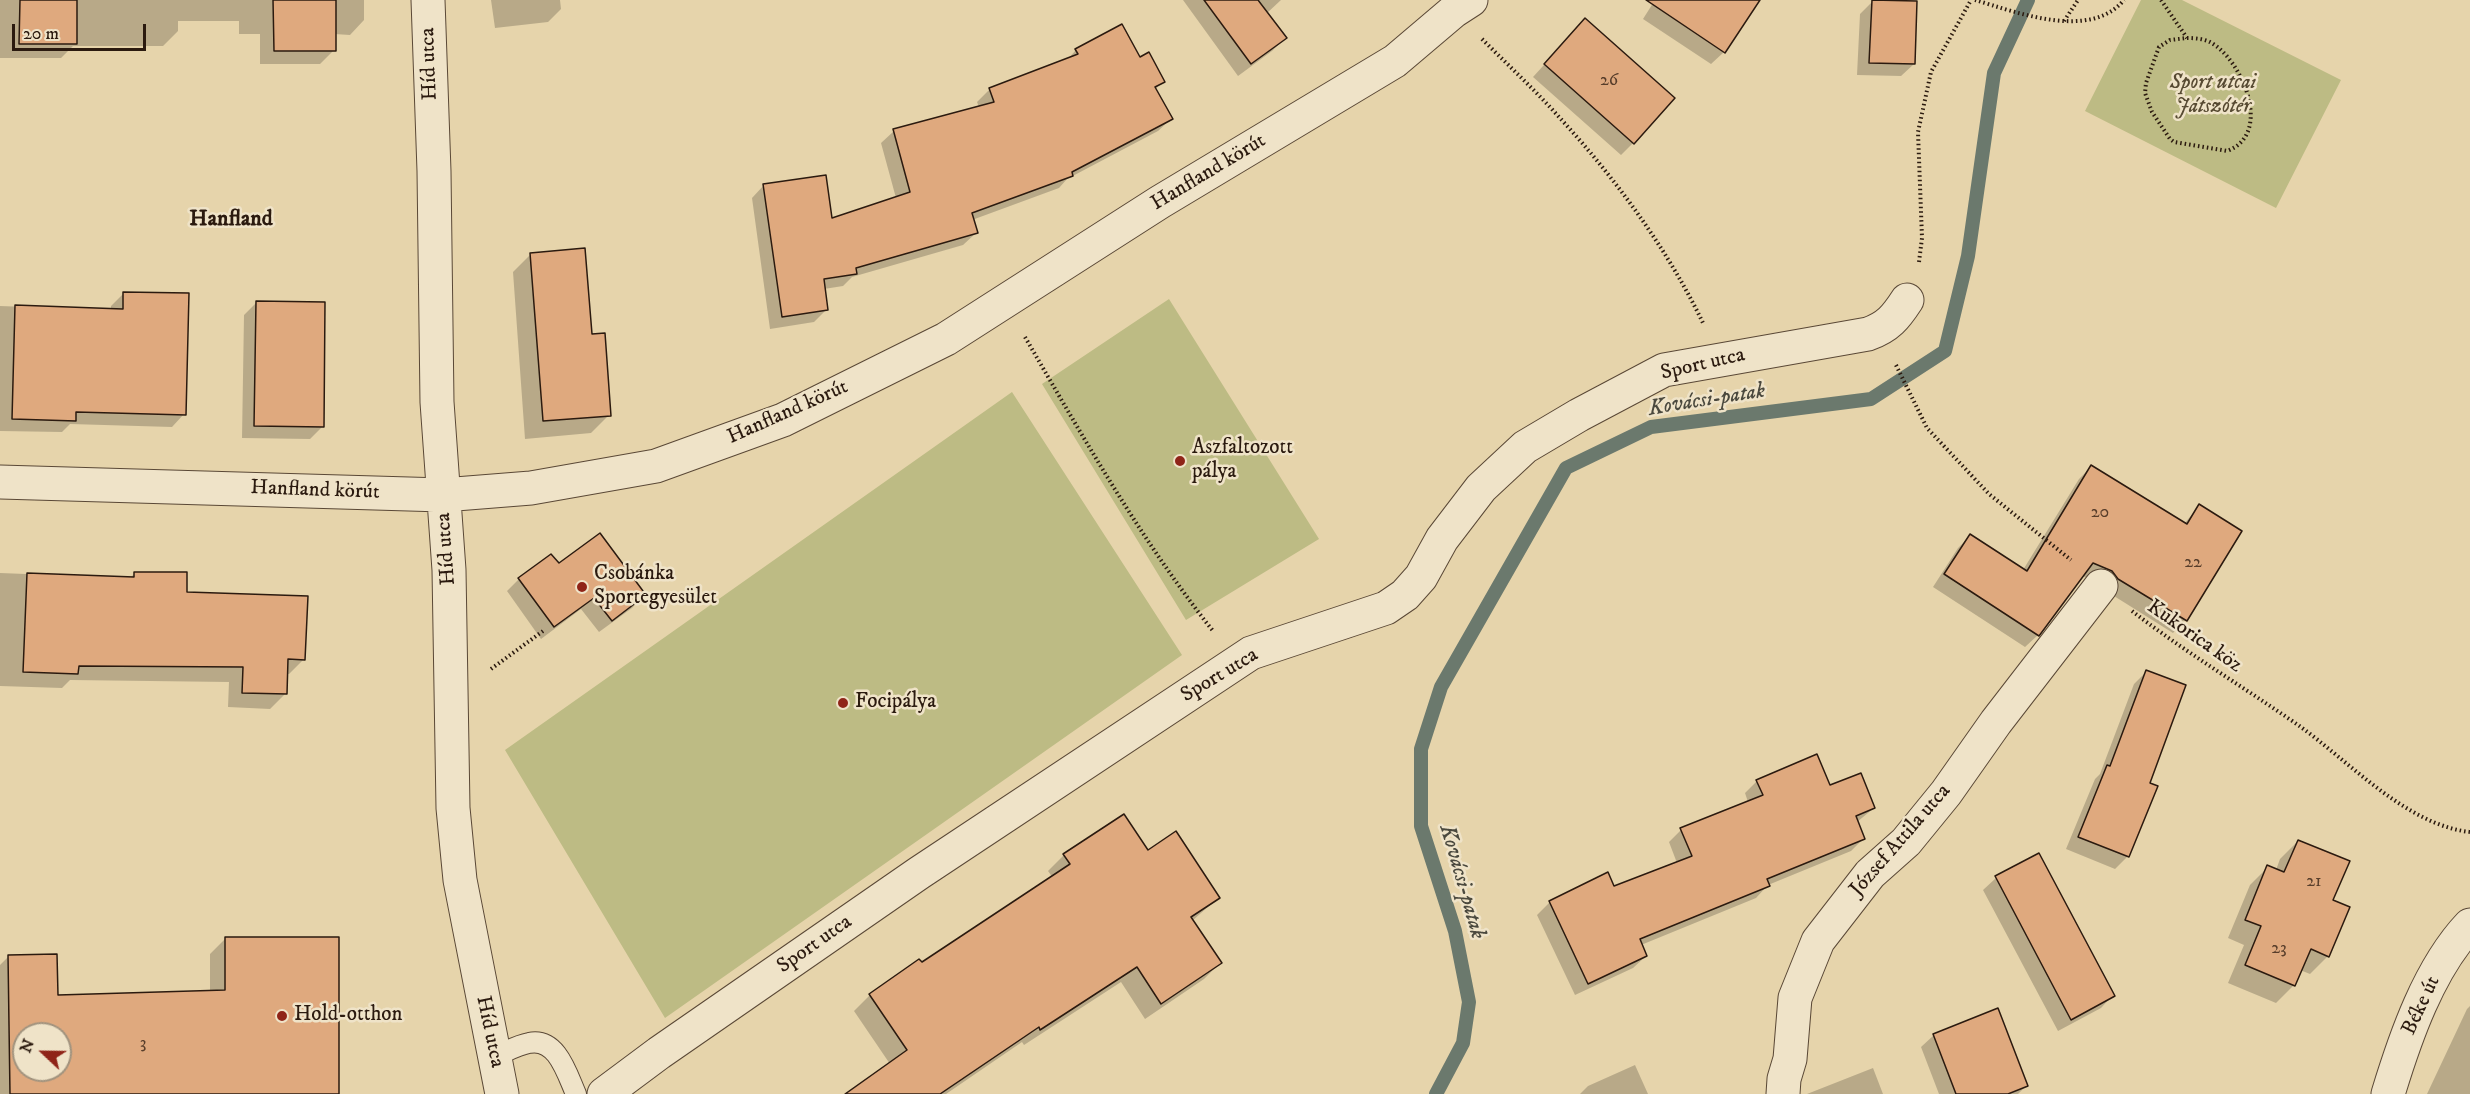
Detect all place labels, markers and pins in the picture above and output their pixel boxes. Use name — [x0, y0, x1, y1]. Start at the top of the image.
place label: Aszfaltozott pálya — [1192, 436, 1293, 486]
marker: Aszfaltozott pálya — [1173, 454, 1187, 468]
place label: Csobánka Sportegyesület — [594, 562, 717, 612]
marker: Csobánka Sportegyesület — [575, 580, 589, 594]
place label: Focipálya — [855, 690, 936, 716]
marker: Focipálya — [836, 696, 850, 710]
place label: Hold-otthon — [294, 1003, 403, 1029]
marker: Hold-otthon — [275, 1009, 289, 1023]

